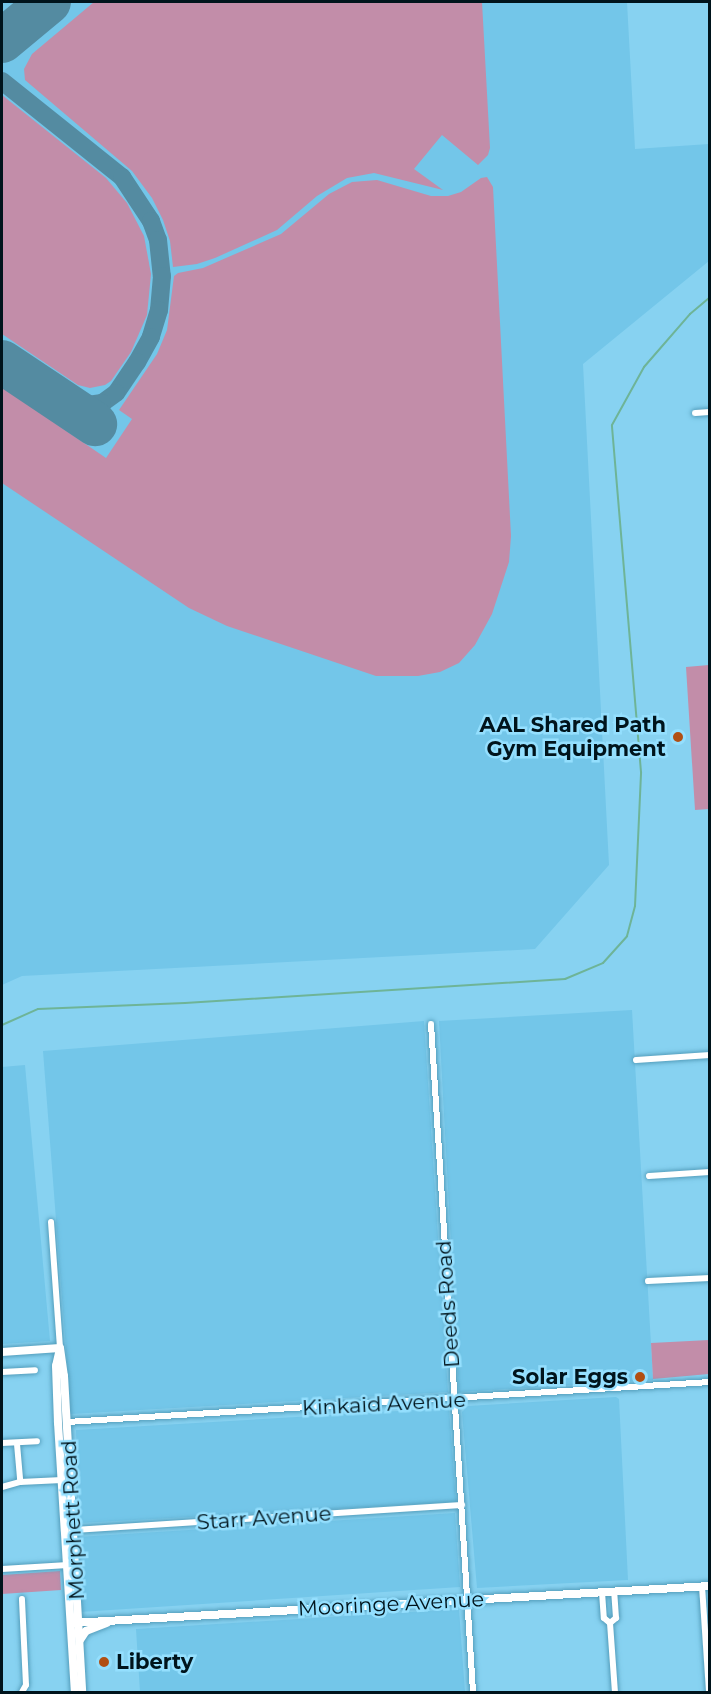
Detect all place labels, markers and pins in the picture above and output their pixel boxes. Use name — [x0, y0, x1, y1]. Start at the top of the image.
place label: AAL Shared Path Gym Equipment — [480, 712, 666, 762]
marker: AAL Shared Path Gym Equipment — [671, 730, 685, 744]
place label: Solar Eggs — [512, 1364, 628, 1390]
marker: Solar Eggs — [633, 1370, 647, 1384]
place label: Liberty — [116, 1649, 193, 1675]
marker: Liberty — [97, 1655, 111, 1669]

